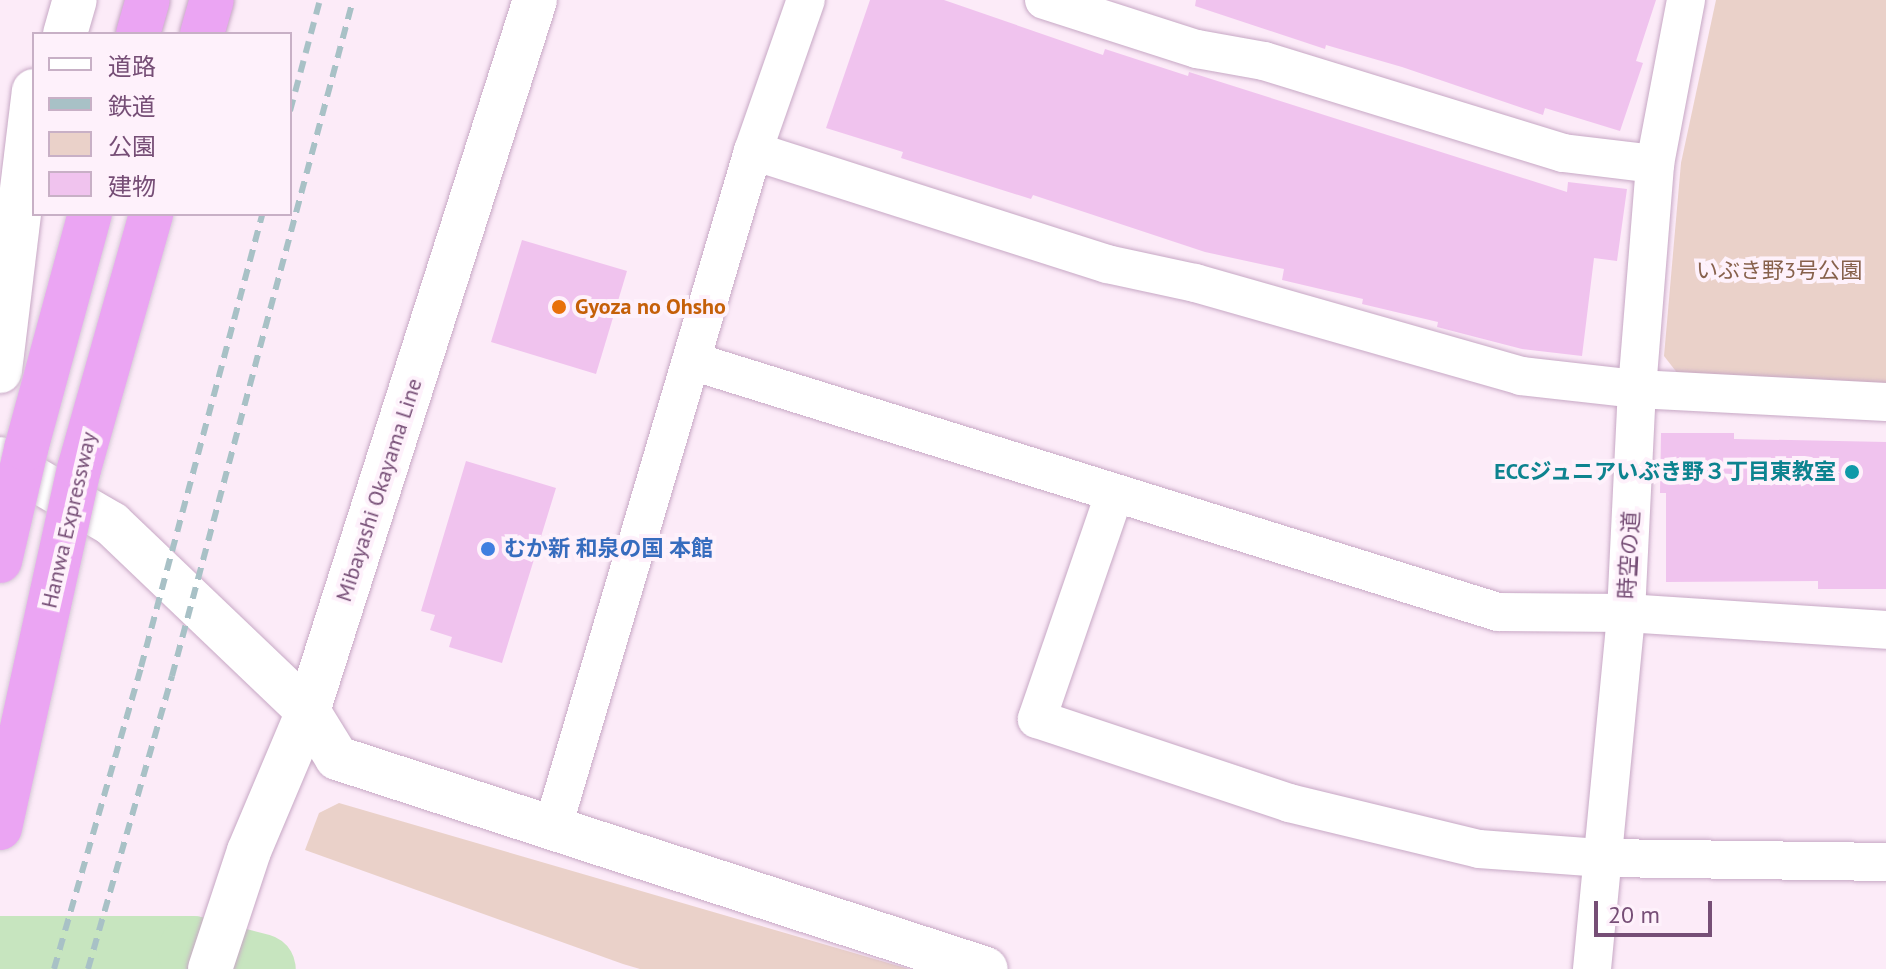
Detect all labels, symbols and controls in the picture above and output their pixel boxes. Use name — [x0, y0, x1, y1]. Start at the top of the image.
legend — [32, 32, 292, 216]
text: 道路 — [108, 51, 156, 82]
text: 鉄道 — [108, 91, 156, 122]
text: 公園 — [108, 131, 156, 162]
text: 建物 — [108, 171, 156, 202]
park label: いぶき野3号公園 — [1696, 258, 1862, 284]
place label: Gyoza no Ohsho — [575, 294, 726, 320]
marker: Gyoza no Ohsho — [550, 298, 568, 316]
street label: Mibayashi Okayama Line — [330, 375, 428, 605]
street label: Hanwa Expressway — [36, 429, 102, 611]
place label: ECCジュニアいぶき野３丁目東教室 — [1493, 459, 1836, 485]
marker: ECCジュニアいぶき野３丁目東教室 — [1843, 463, 1861, 481]
street label: 時空の道 — [1614, 510, 1644, 600]
place label: むか新 和泉の国 本館 — [504, 536, 713, 562]
marker: むか新 和泉の国 本館 — [479, 540, 497, 558]
scale bar — [1598, 885, 1716, 935]
text: 20 m — [1608, 899, 1660, 930]

